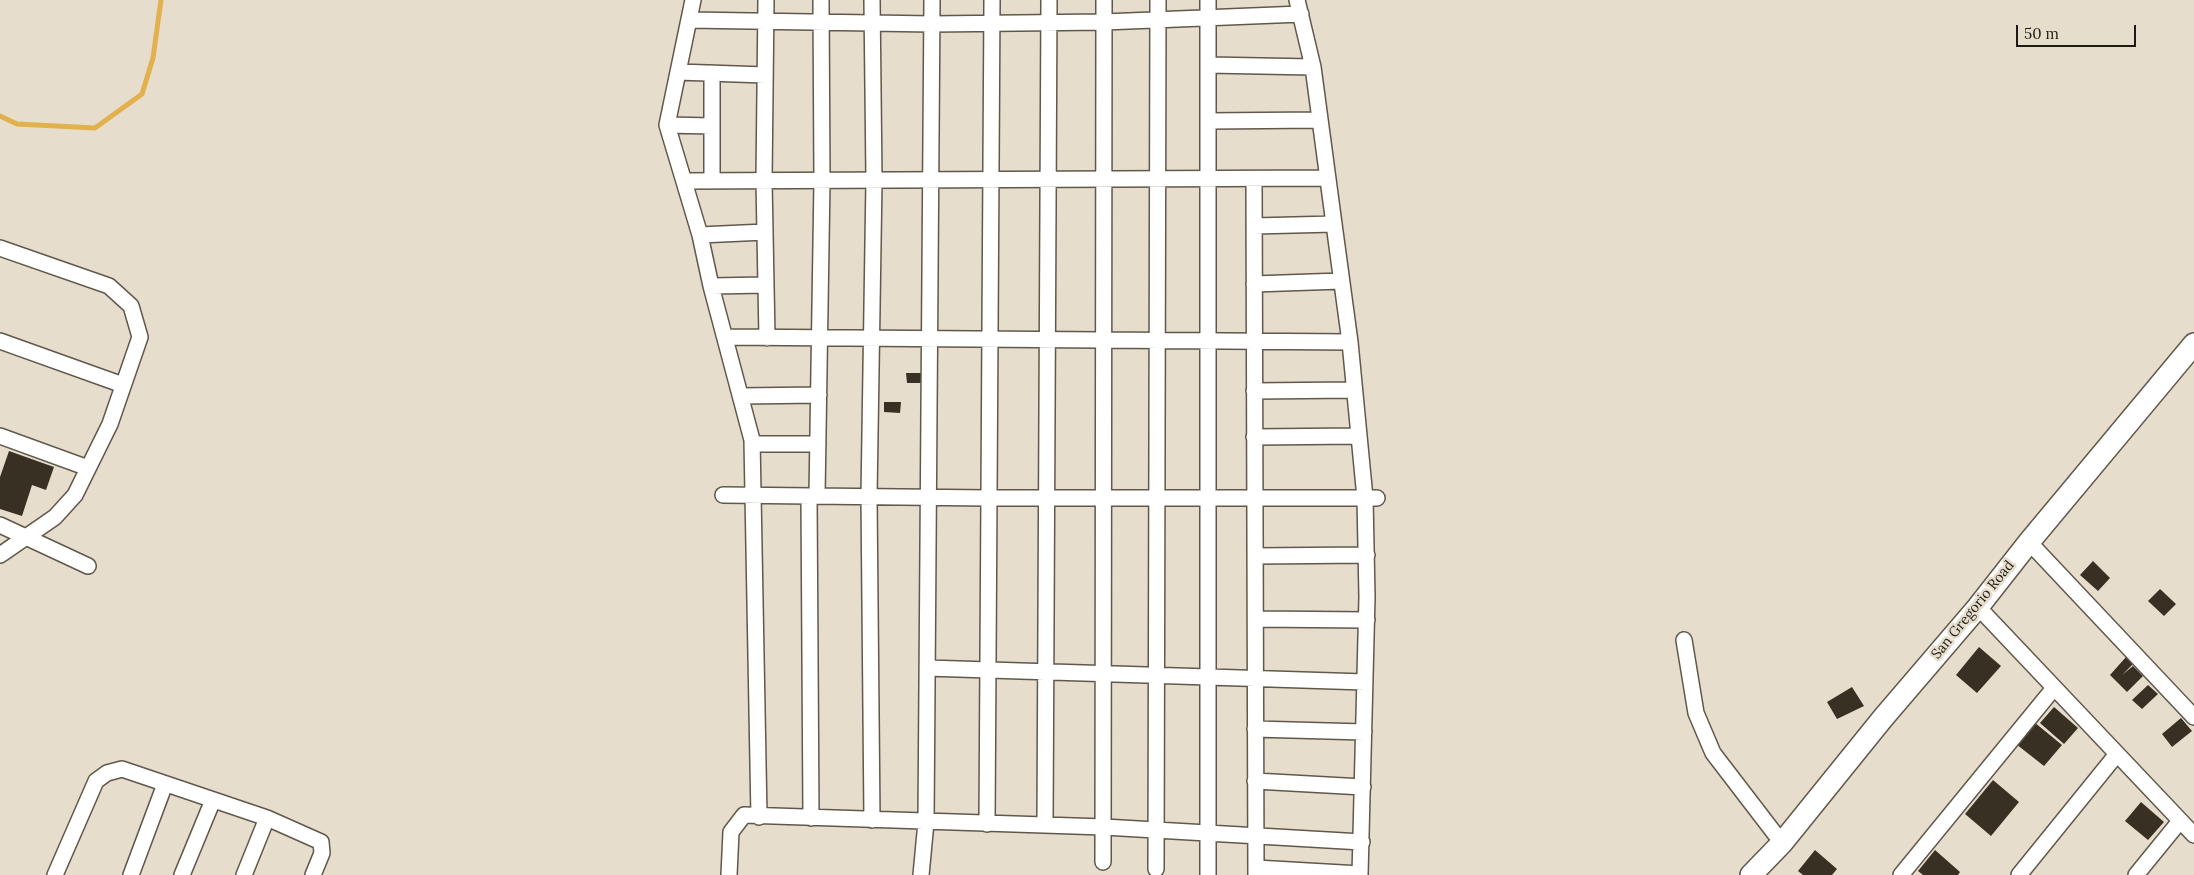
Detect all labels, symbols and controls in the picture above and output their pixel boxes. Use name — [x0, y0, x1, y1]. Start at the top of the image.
scale bar — [2019, 15, 2139, 47]
text: 50 m — [2024, 24, 2059, 43]
street label: San Gregorio Road — [1928, 557, 2018, 663]

